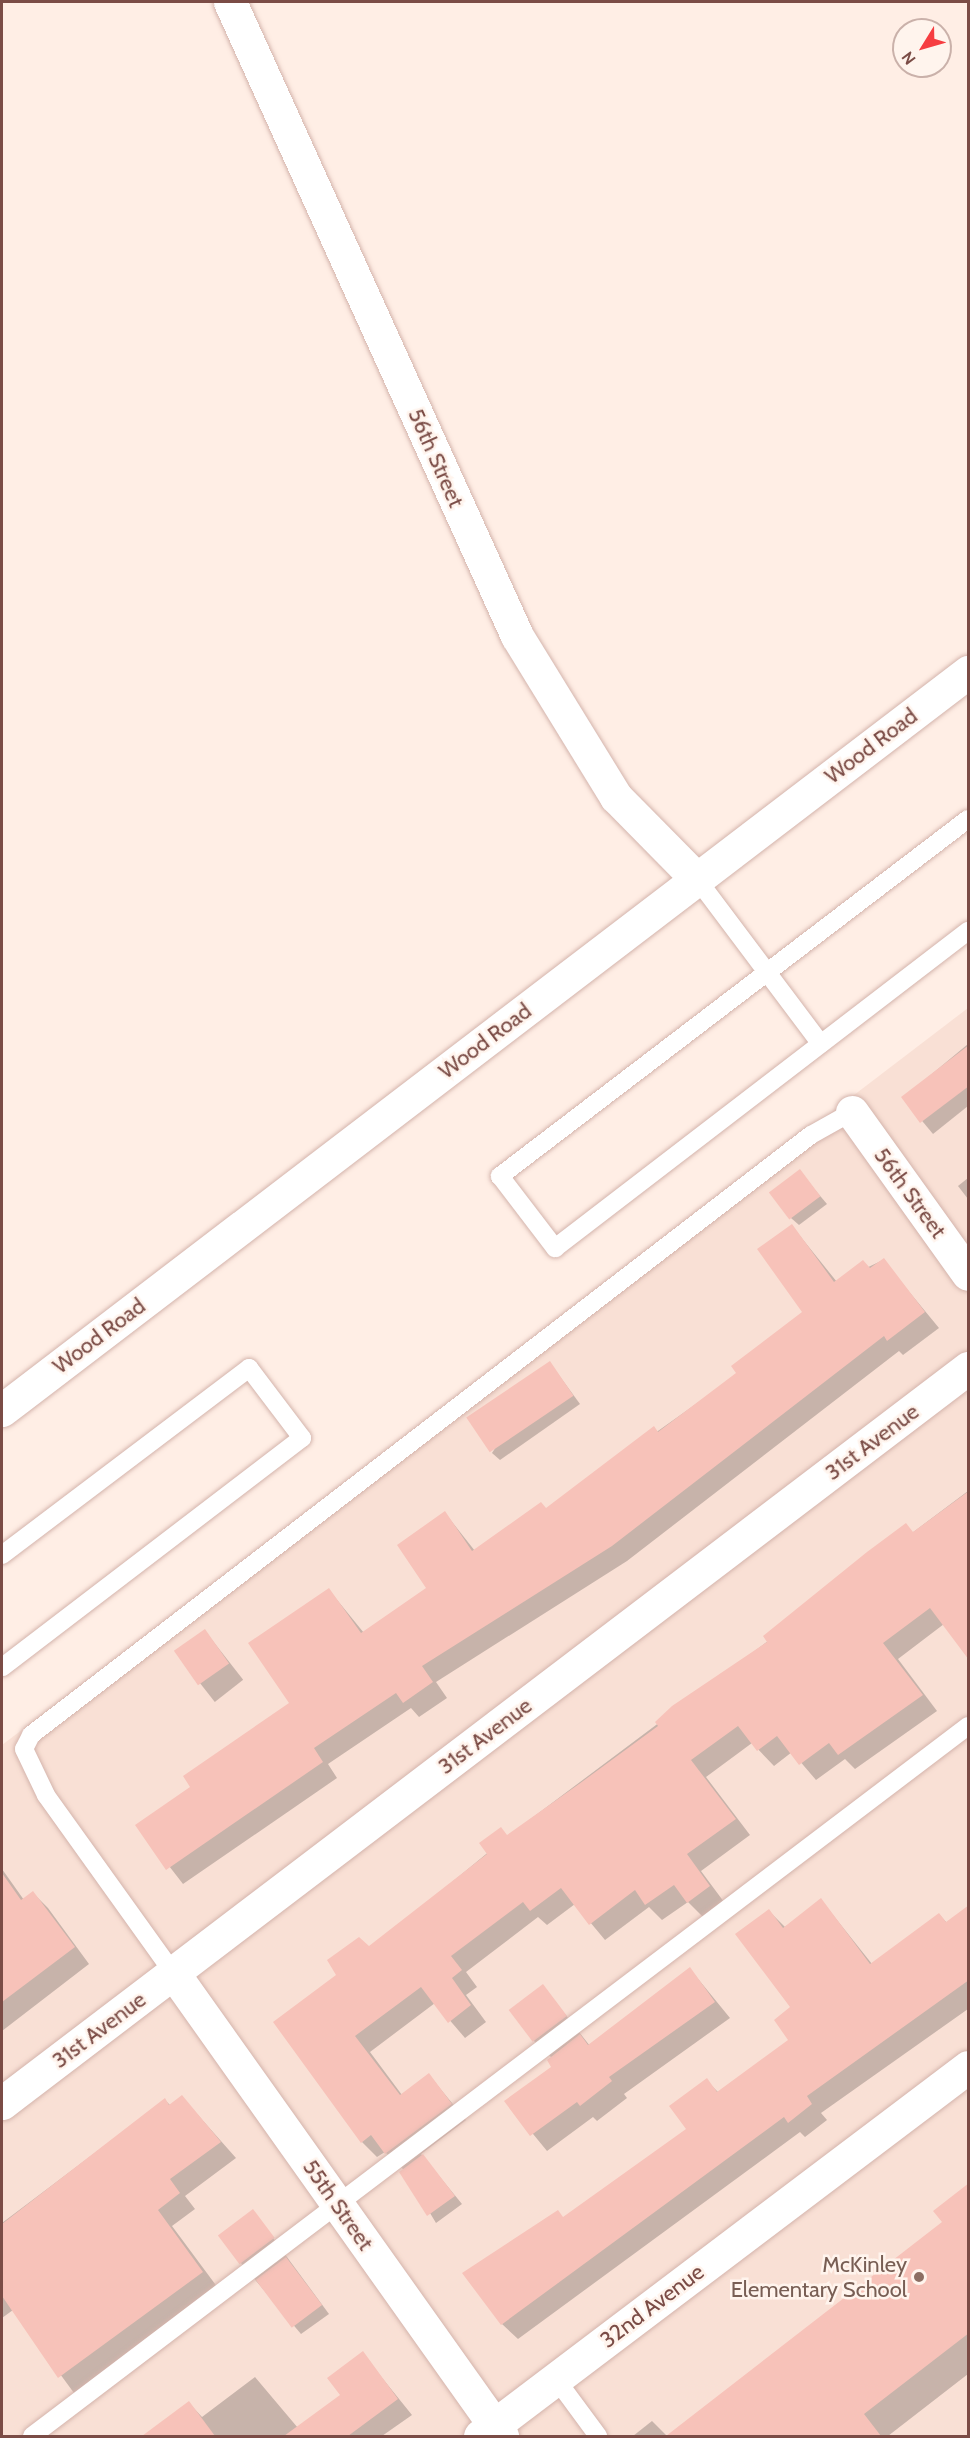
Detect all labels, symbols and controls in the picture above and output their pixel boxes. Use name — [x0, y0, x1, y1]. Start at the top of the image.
north arrow — [892, 18, 952, 78]
text: N — [898, 48, 920, 68]
street label: 56th Street — [403, 405, 469, 511]
street label: Wood Road — [820, 703, 922, 789]
street label: Wood Road — [434, 998, 536, 1084]
street label: 56th Street — [868, 1143, 952, 1243]
street label: Wood Road — [48, 1293, 150, 1379]
street label: 31st Avenue — [820, 1398, 924, 1486]
street label: 31st Avenue — [433, 1692, 537, 1780]
street label: 31st Avenue — [47, 1986, 151, 2074]
street label: 55th Street — [297, 2155, 379, 2255]
place label: McKinley Elementary School — [731, 2251, 907, 2302]
street label: 32nd Avenue — [595, 2259, 709, 2353]
marker: McKinley Elementary School — [912, 2270, 926, 2284]

